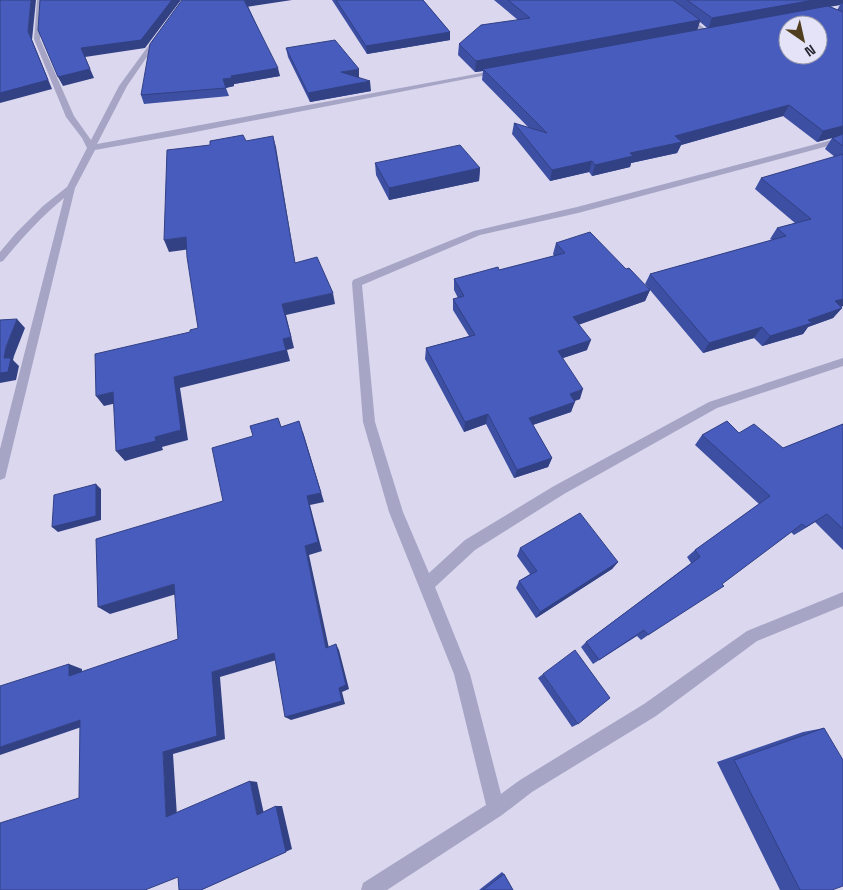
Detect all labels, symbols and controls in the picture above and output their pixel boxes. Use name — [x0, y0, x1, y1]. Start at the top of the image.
north arrow — [778, 15, 828, 65]
text: N — [801, 41, 819, 61]

